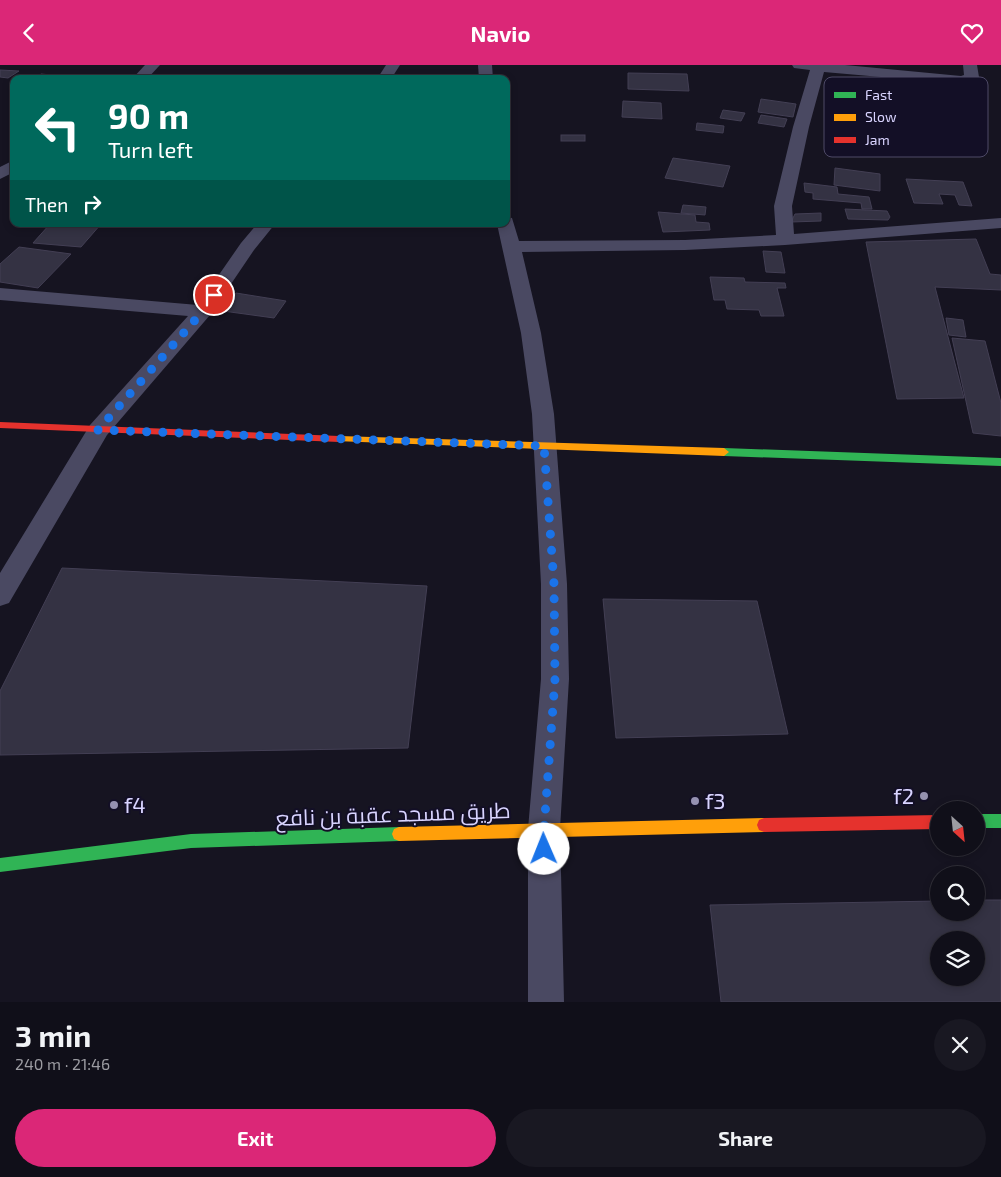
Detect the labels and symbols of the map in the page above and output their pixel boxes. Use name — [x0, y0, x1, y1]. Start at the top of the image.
legend — [824, 77, 988, 157]
text: Fast — [865, 86, 892, 103]
text: Slow — [865, 108, 897, 125]
text: Jam — [865, 131, 890, 148]
pin — [193, 274, 235, 316]
place label: f2 — [893, 782, 914, 808]
place label: f3 — [705, 787, 726, 813]
marker: f2 — [918, 790, 930, 802]
place label: f4 — [124, 791, 146, 817]
marker: f3 — [689, 795, 701, 807]
street label: طريق مسجد عقبة بن نافع — [275, 796, 511, 833]
marker: f4 — [108, 799, 120, 811]
north arrow — [930, 801, 985, 856]
position arrow — [517, 822, 569, 874]

